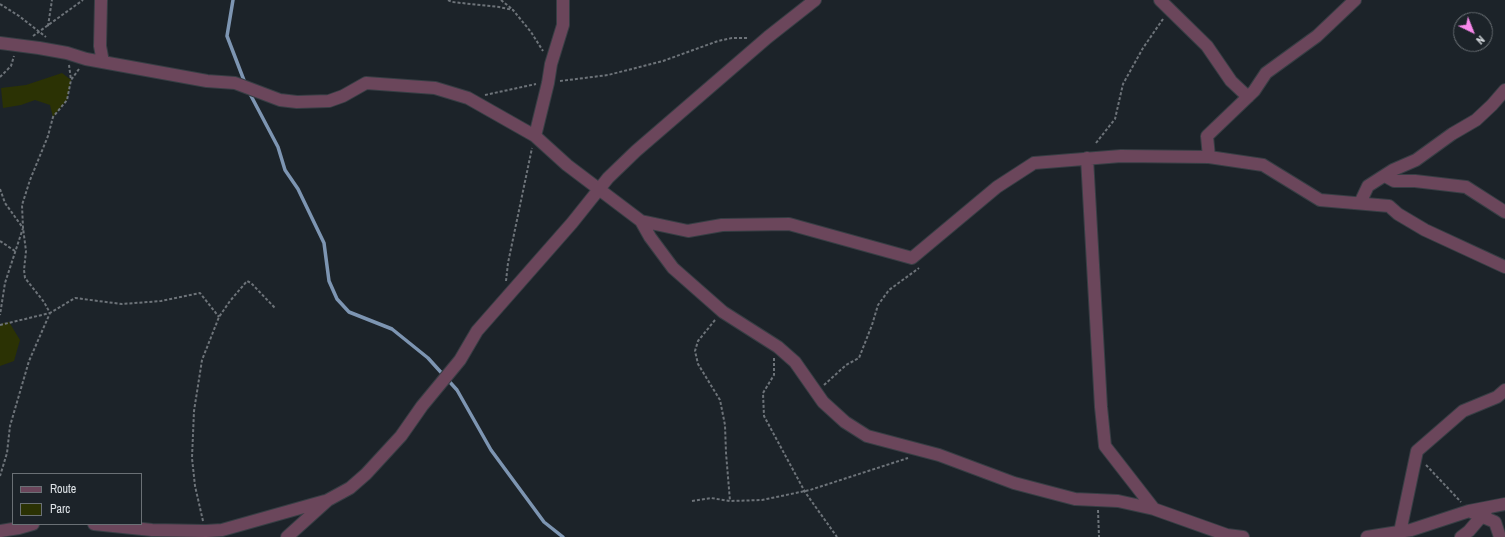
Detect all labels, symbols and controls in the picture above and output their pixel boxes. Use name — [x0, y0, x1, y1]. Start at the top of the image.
north arrow — [1453, 12, 1493, 52]
text: N — [1473, 33, 1488, 47]
legend — [12, 473, 142, 525]
text: Route — [50, 481, 76, 497]
text: Parc — [50, 501, 70, 517]

